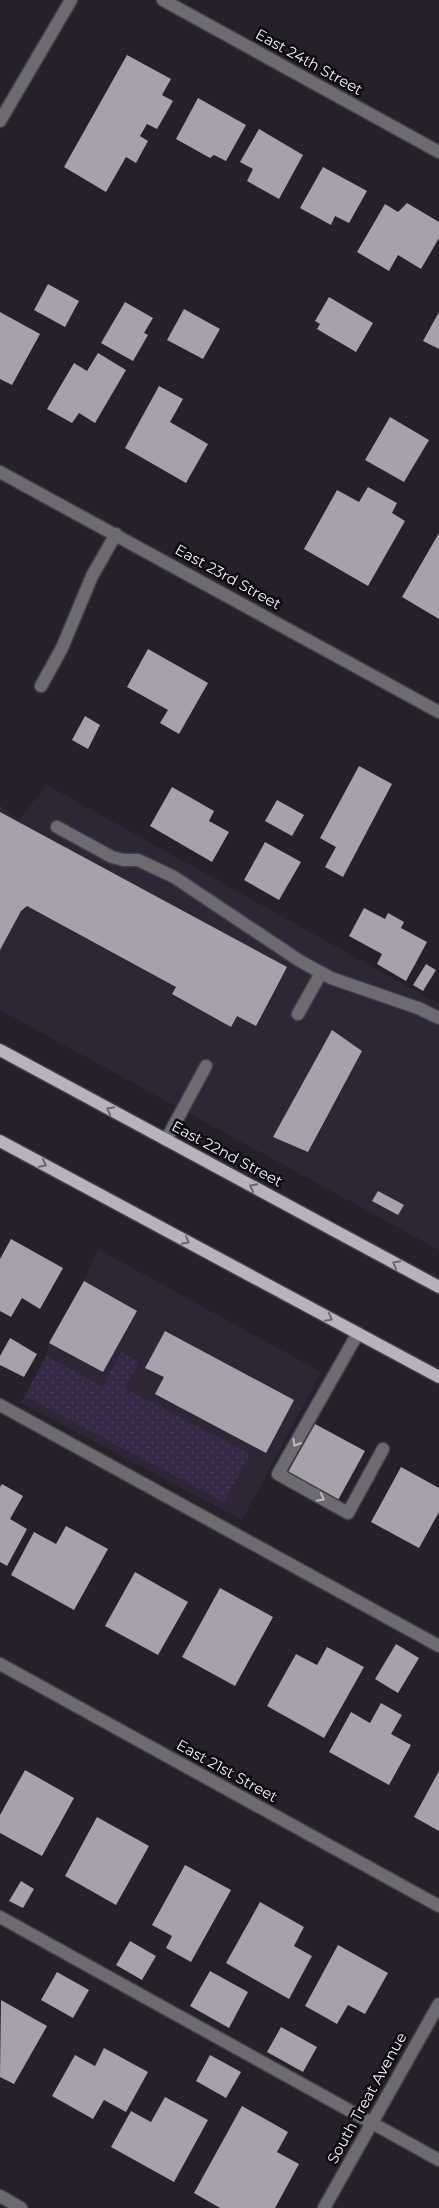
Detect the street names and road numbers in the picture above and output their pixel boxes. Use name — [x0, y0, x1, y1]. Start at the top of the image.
street label: East 24th Street — [252, 24, 366, 99]
street label: East 23rd Street — [172, 540, 285, 614]
street label: East 22nd Street — [169, 1116, 286, 1191]
street label: East 21st Street — [173, 1735, 281, 1806]
street label: South Treat Avenue — [323, 2029, 411, 2167]

